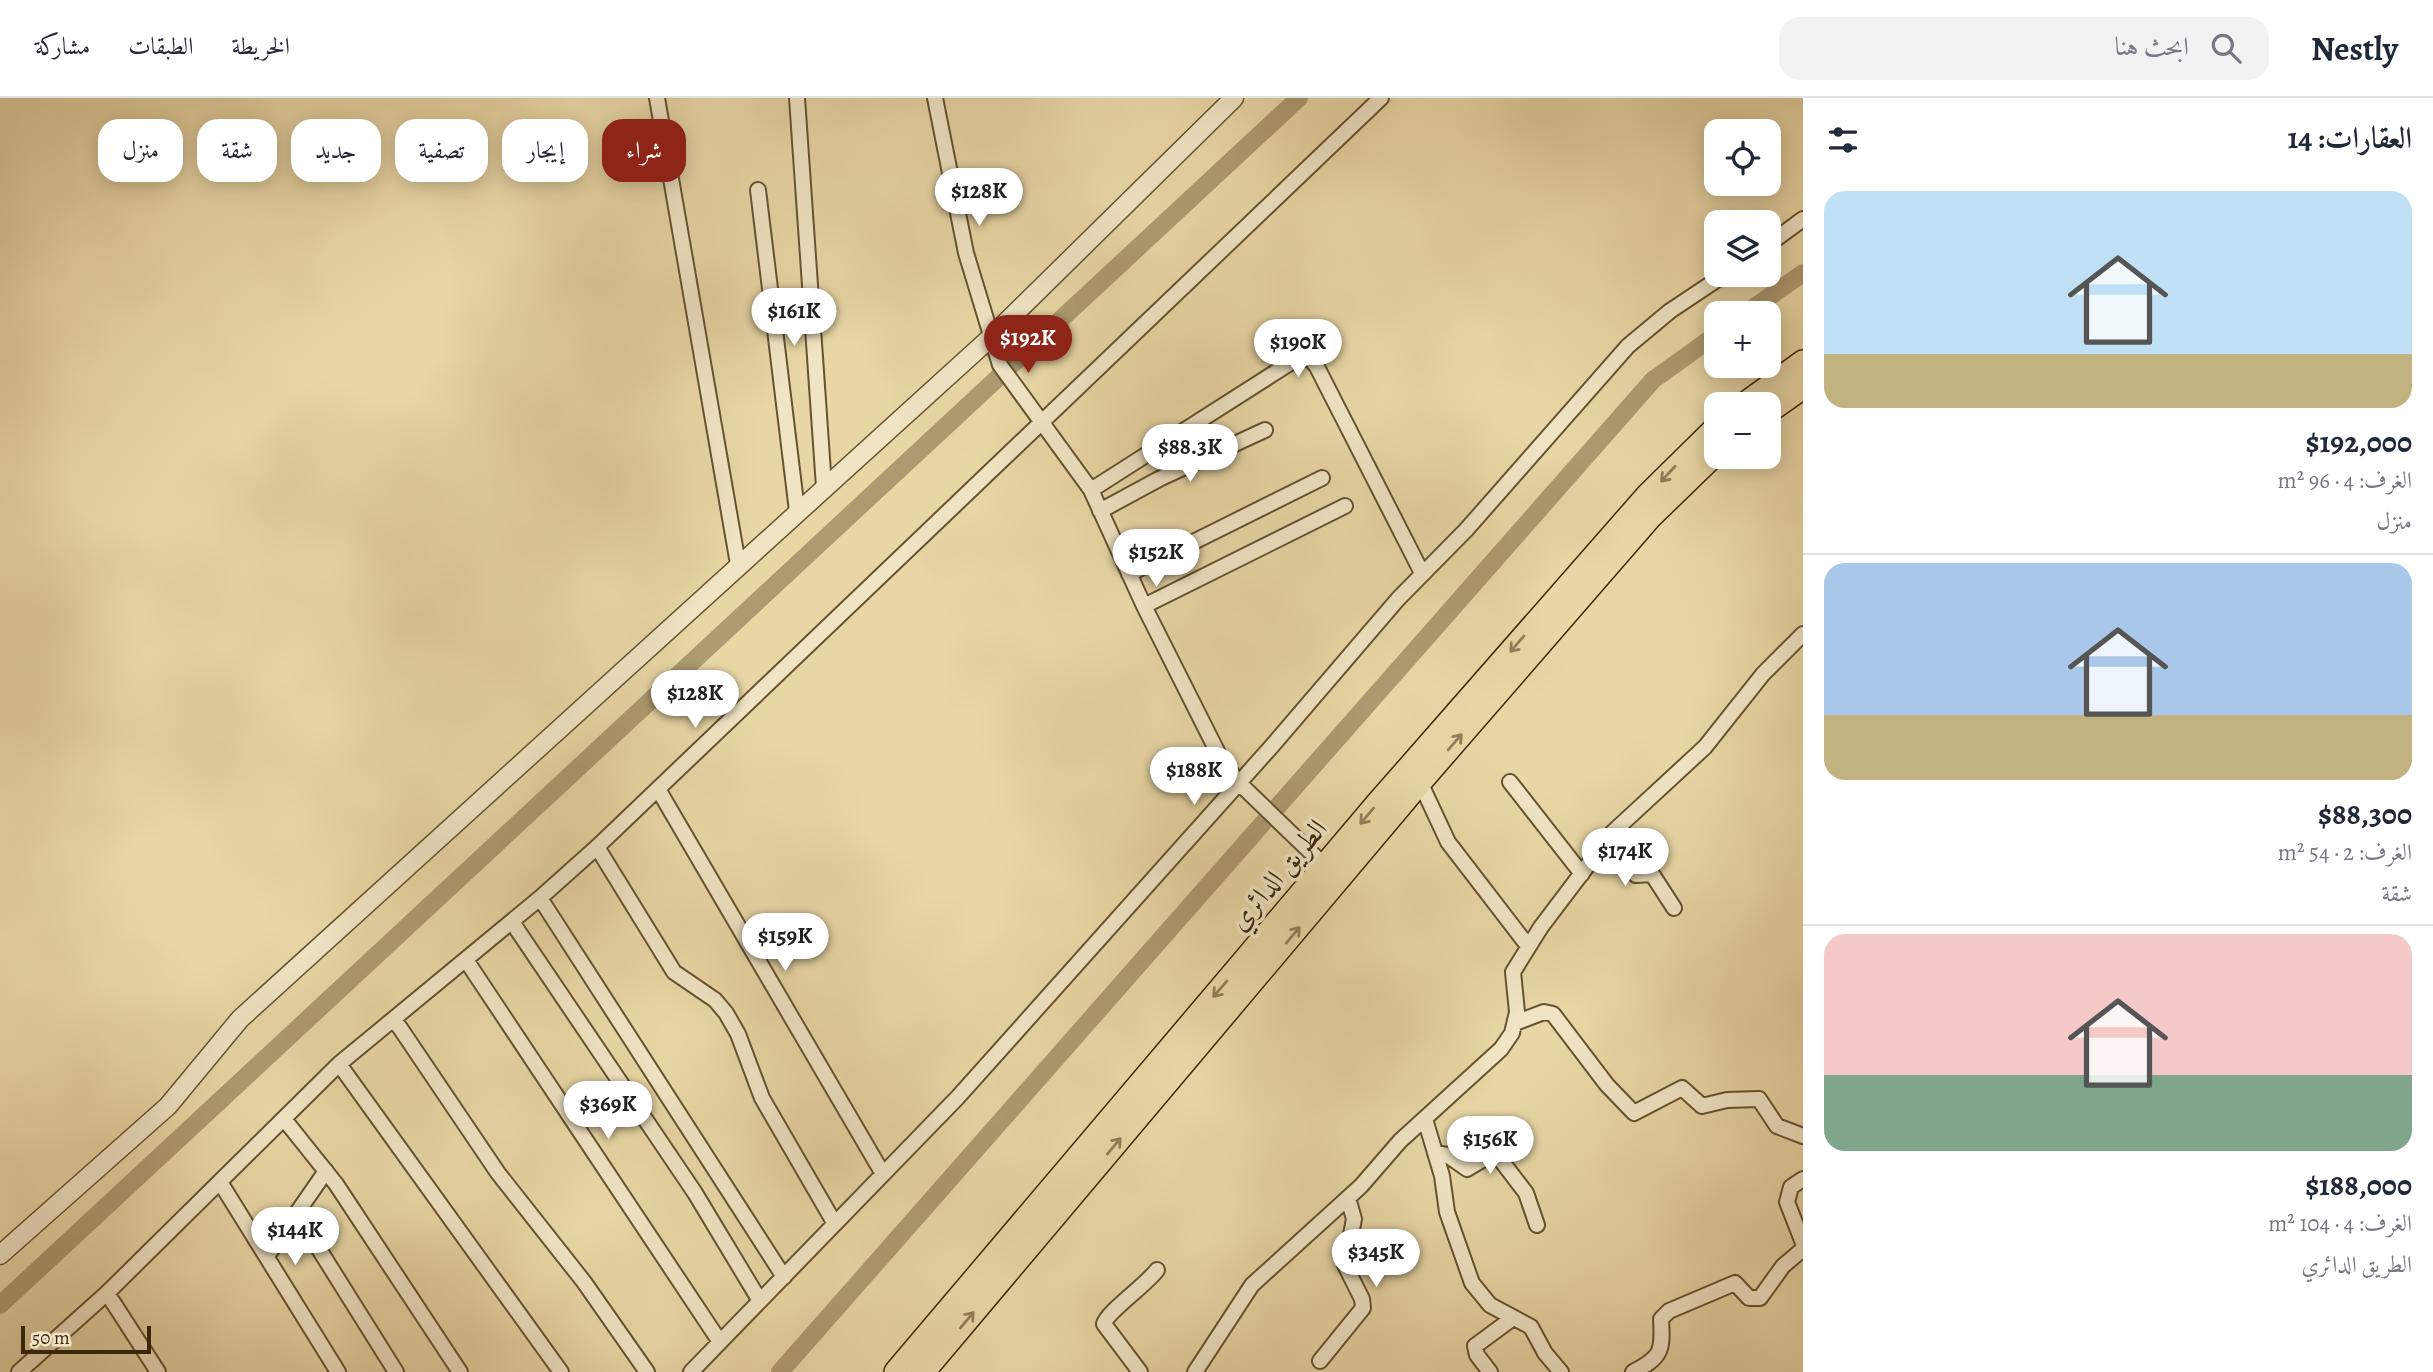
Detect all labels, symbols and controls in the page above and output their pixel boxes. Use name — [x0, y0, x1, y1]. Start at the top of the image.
search box — [1779, 17, 2269, 80]
text: Nestly — [2311, 26, 2398, 71]
text: ابحث هنا — [2114, 29, 2189, 64]
icon: search — [2207, 29, 2245, 67]
text: مشاركة — [35, 30, 90, 62]
text: الطبقات — [128, 30, 194, 62]
text: الخريطة — [232, 30, 290, 62]
text: العقارات: 14 — [2288, 118, 2412, 158]
chip: منزل — [98, 119, 183, 182]
chip: شقة — [197, 119, 277, 182]
chip: جديد — [291, 119, 381, 182]
chip: تصفية — [395, 119, 488, 182]
chip: إيجار — [502, 119, 588, 182]
chip: شراء — [602, 119, 686, 182]
map controls — [1704, 119, 1781, 469]
button: locate — [1704, 119, 1781, 196]
icon: filters — [1824, 121, 1862, 159]
pin: $128K — [930, 169, 1028, 228]
text: $128K — [951, 175, 1007, 206]
button: layers — [1704, 210, 1781, 287]
icon: home — [2055, 237, 2181, 363]
pin: $161K — [745, 288, 843, 348]
text: $161K — [767, 295, 821, 326]
button: + — [1704, 301, 1781, 378]
pin: $192K — [979, 316, 1077, 375]
pin: $190K — [1249, 320, 1347, 379]
text: $192K — [1000, 322, 1056, 353]
text: $190K — [1270, 326, 1326, 357]
button: − — [1704, 392, 1781, 469]
text: $192,000 — [2306, 422, 2412, 462]
pin: $88.3K — [1133, 424, 1247, 484]
text: $88.3K — [1158, 431, 1222, 462]
one-way arrow — [1659, 465, 1676, 482]
text: الغرف: 4 · 96 m² — [2278, 465, 2412, 496]
text: منزل — [2377, 506, 2412, 537]
pin: $152K — [1107, 530, 1205, 589]
text: $152K — [1129, 536, 1184, 567]
icon: home — [2055, 609, 2181, 735]
one-way arrow — [1509, 635, 1525, 653]
pin: $128K — [646, 670, 744, 730]
text: $128K — [667, 677, 723, 708]
one-way arrow — [1447, 734, 1463, 752]
pin: $188K — [1145, 748, 1243, 807]
text: $188K — [1166, 754, 1222, 785]
text: $88,300 — [2318, 794, 2412, 834]
one-way arrow — [1359, 806, 1375, 824]
street label: الطريق الدائري — [1220, 811, 1338, 941]
pin: $174K — [1576, 828, 1674, 888]
text: $174K — [1598, 835, 1652, 866]
text: الغرف: 2 · 54 m² — [2278, 837, 2412, 868]
text: شقة — [2382, 878, 2412, 909]
pin: $159K — [736, 914, 834, 973]
text: $159K — [758, 920, 812, 951]
one-way arrow — [1285, 927, 1301, 945]
one-way arrow — [1212, 980, 1228, 998]
icon: home — [2055, 980, 2181, 1106]
pin: $369K — [559, 1082, 657, 1141]
text: $369K — [579, 1088, 637, 1119]
pin: $156K — [1441, 1116, 1539, 1176]
text: $156K — [1463, 1123, 1517, 1154]
one-way arrow — [1106, 1137, 1122, 1155]
text: $188,000 — [2305, 1165, 2412, 1205]
pin: $144K — [246, 1208, 344, 1267]
text: الغرف: 4 · 104 m² — [2268, 1208, 2412, 1239]
text: $144K — [267, 1214, 323, 1245]
pin: $345K — [1327, 1230, 1425, 1289]
text: $345K — [1348, 1236, 1404, 1267]
text: الطريق الدائري — [2301, 1249, 2412, 1280]
one-way arrow — [959, 1311, 975, 1329]
scale bar — [21, 1323, 150, 1355]
text: 50 m — [32, 1325, 70, 1351]

